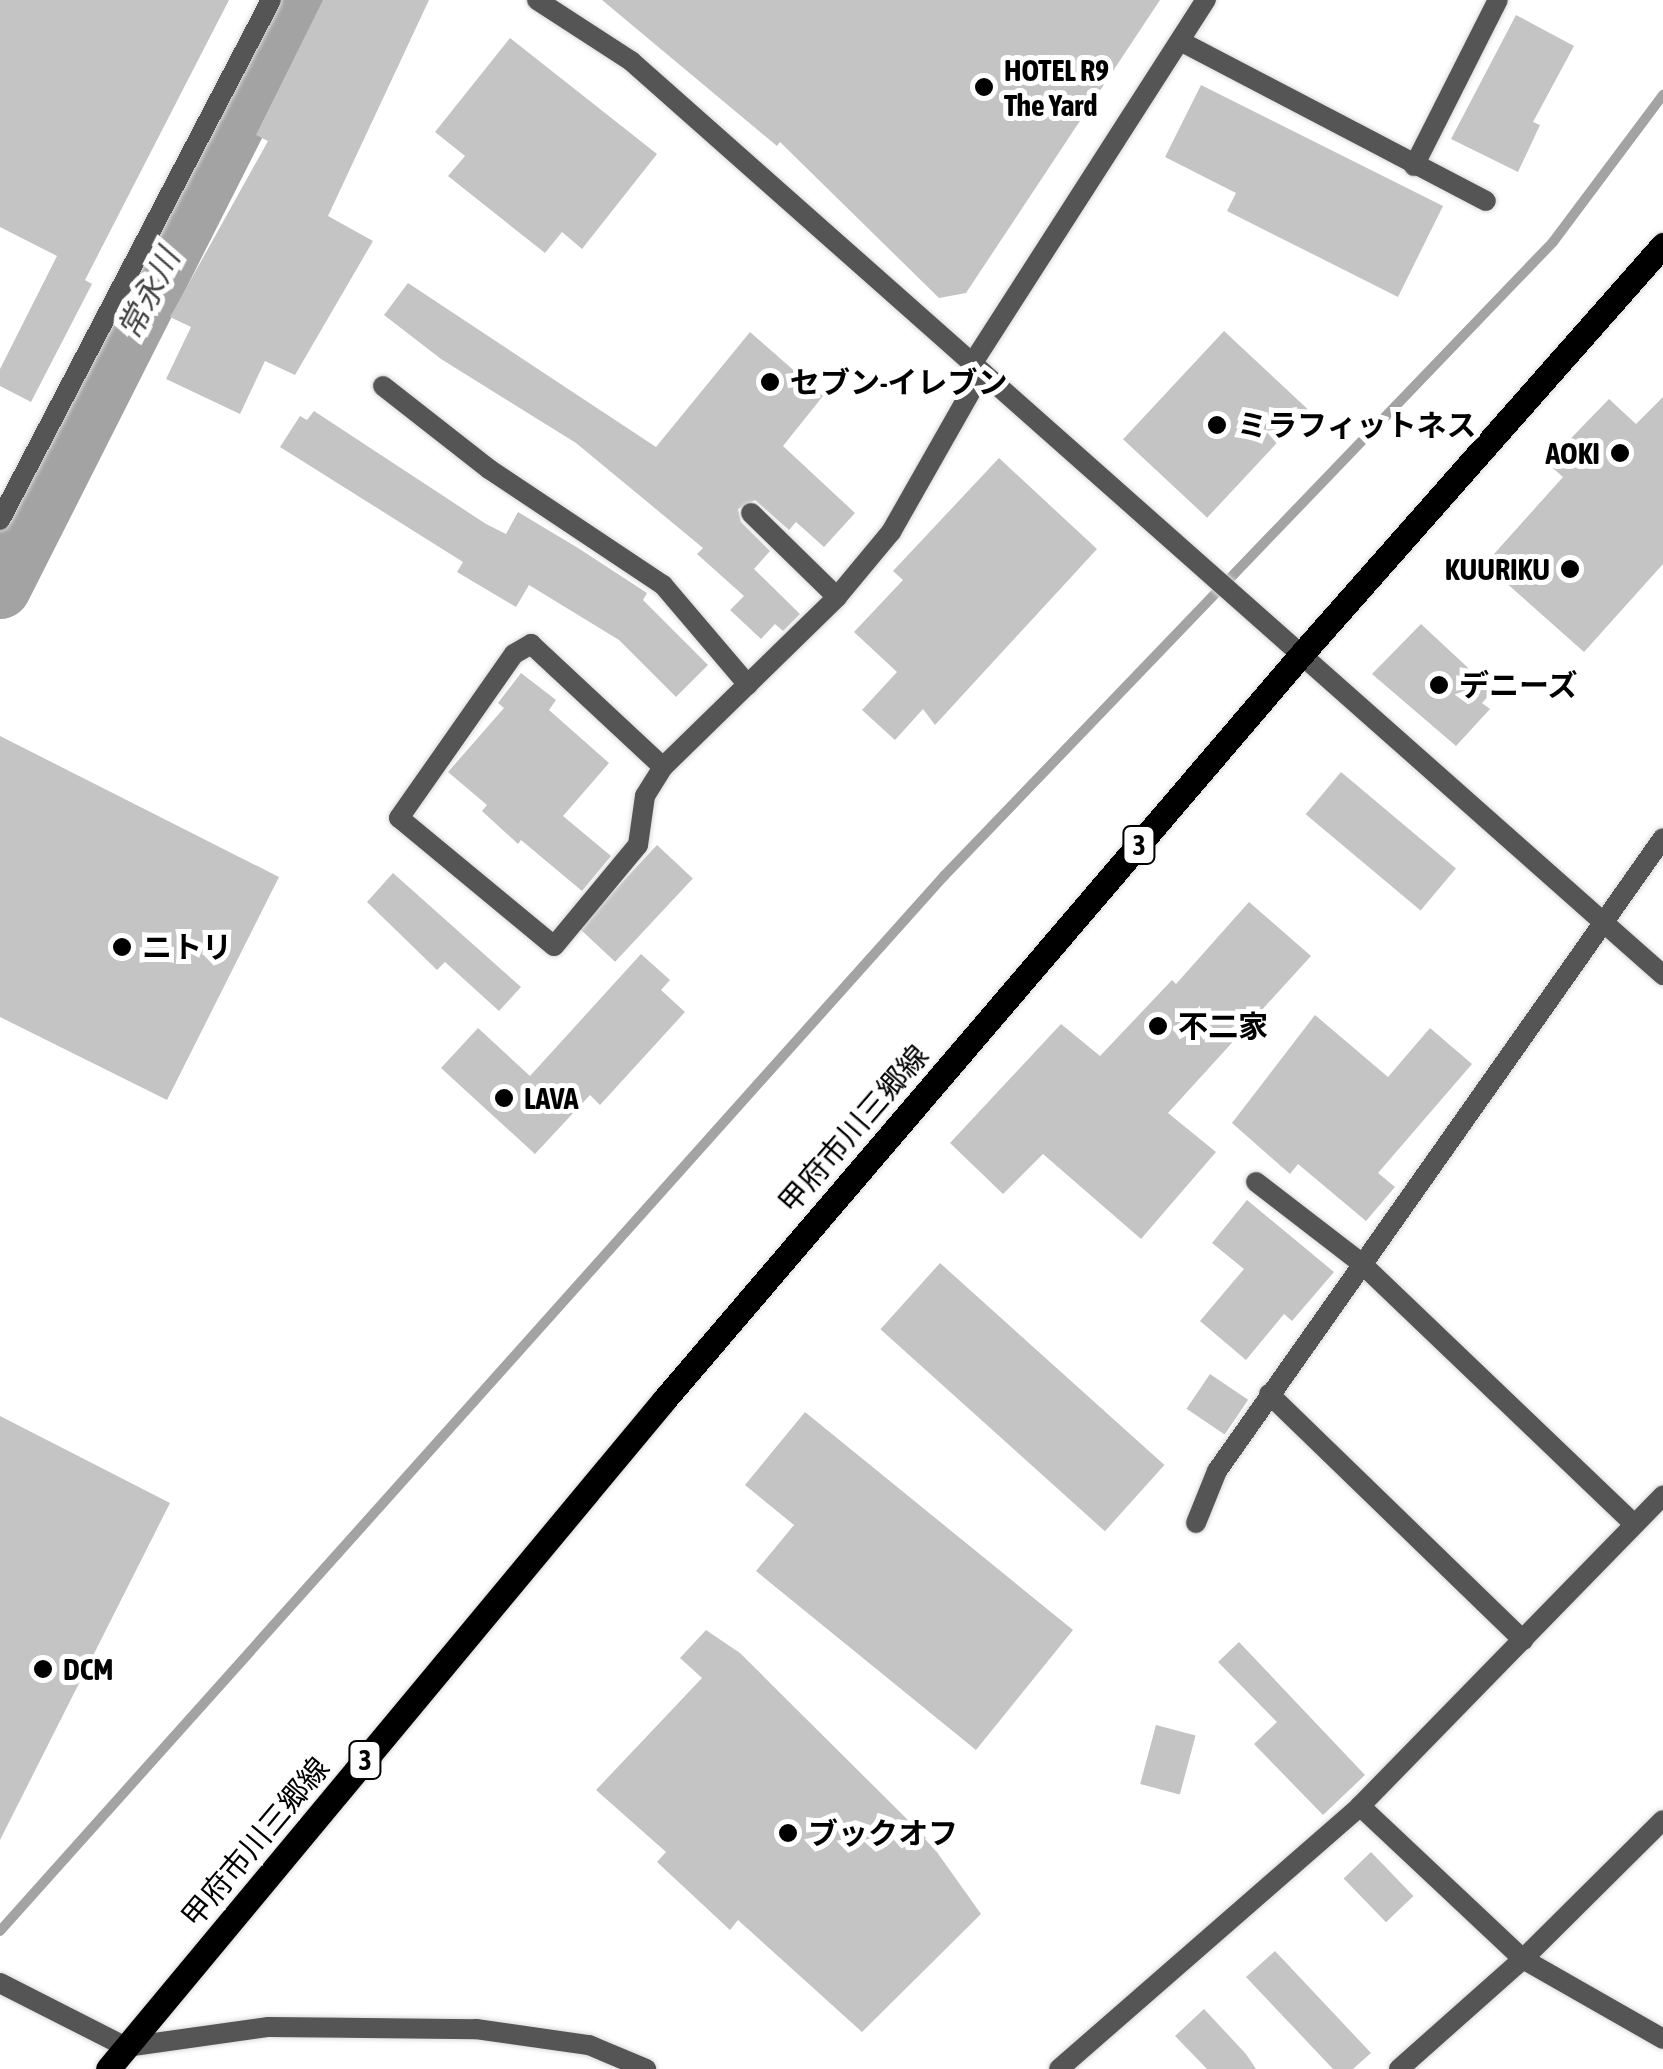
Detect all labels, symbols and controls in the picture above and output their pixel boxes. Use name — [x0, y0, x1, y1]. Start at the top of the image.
place label: HOTEL R9 The Yard — [1004, 52, 1109, 122]
marker: HOTEL R9 The Yard — [973, 76, 995, 98]
water label: 常永川 — [110, 243, 188, 345]
place label: セブン-イレブン — [790, 364, 1007, 400]
marker: セブン-イレブン — [759, 371, 781, 393]
place label: ミラフィットネス — [1237, 407, 1477, 443]
marker: ミラフィットネス — [1206, 414, 1228, 436]
place label: AOKI — [1545, 435, 1600, 471]
marker: AOKI — [1609, 442, 1631, 464]
place label: KUURIKU — [1445, 551, 1550, 587]
marker: KUURIKU — [1559, 558, 1581, 580]
place label: デニーズ — [1459, 667, 1579, 703]
marker: デニーズ — [1428, 674, 1450, 696]
road number: 3 — [1122, 822, 1156, 868]
place label: ニトリ — [142, 929, 232, 965]
marker: ニトリ — [111, 936, 133, 958]
place label: 不二家 — [1178, 1008, 1268, 1044]
marker: 不二家 — [1147, 1015, 1169, 1037]
street label: 甲府市川三郷線 — [771, 1038, 935, 1220]
place label: LAVA — [524, 1080, 579, 1116]
marker: LAVA — [493, 1087, 515, 1109]
place label: DCM — [63, 1651, 113, 1687]
marker: DCM — [32, 1658, 54, 1680]
road number: 3 — [348, 1737, 382, 1783]
street label: 甲府市川三郷線 — [174, 1750, 336, 1934]
place label: ブックオフ — [808, 1815, 958, 1851]
marker: ブックオフ — [777, 1822, 799, 1844]

